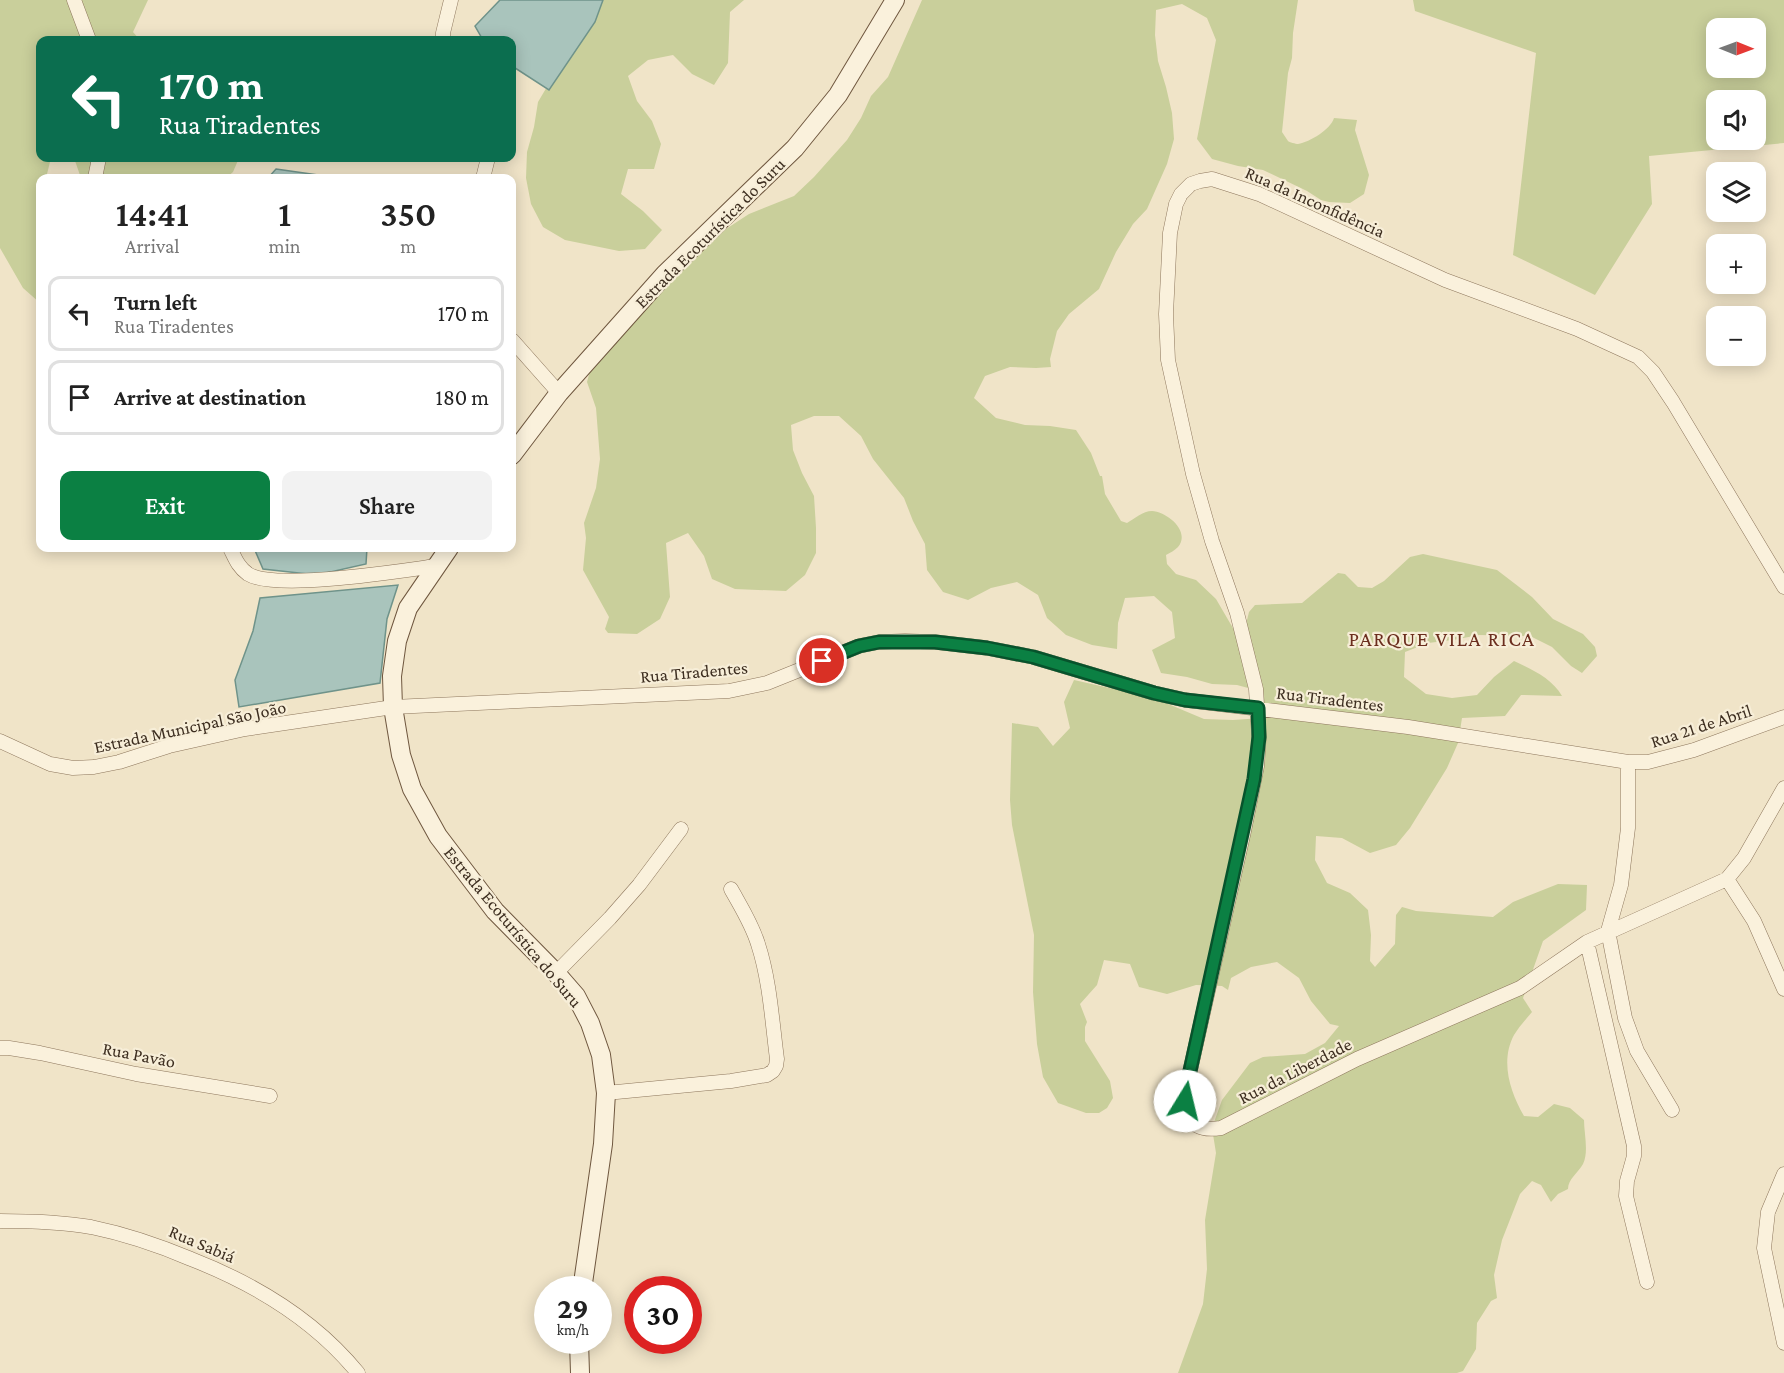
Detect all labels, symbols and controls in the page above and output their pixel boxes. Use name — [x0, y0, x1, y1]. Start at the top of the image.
north arrow — [1706, 18, 1766, 78]
map controls — [1706, 18, 1766, 366]
icon: left — [60, 60, 138, 138]
text: 170 m — [159, 61, 264, 108]
button: sound — [1706, 90, 1766, 150]
text: Rua Tiradentes — [159, 110, 321, 140]
street label: Estrada Ecoturística do Suru — [631, 154, 789, 312]
street label: Rua da Inconfidência — [1242, 162, 1388, 242]
button: layers — [1706, 162, 1766, 222]
text: 14:41 — [116, 194, 189, 234]
text: 1 — [278, 194, 291, 234]
text: 350 — [380, 194, 436, 234]
button: + — [1706, 234, 1766, 294]
text: Arrival — [125, 235, 179, 257]
text: min — [269, 235, 301, 257]
text: m — [400, 235, 416, 257]
text: Turn left — [114, 290, 197, 315]
icon: left — [63, 297, 96, 330]
text: 170 m — [438, 301, 489, 326]
button: − — [1706, 306, 1766, 366]
text: Rua Tiradentes — [114, 315, 234, 337]
icon: arrive — [63, 381, 96, 414]
text: Arrive at destination — [114, 385, 306, 410]
text: 180 m — [436, 385, 489, 410]
button: Exit — [60, 471, 270, 540]
button: Share — [282, 471, 492, 540]
district label: PARQUE VILA RICA — [1348, 627, 1536, 651]
pin — [796, 635, 847, 686]
icon: arrive — [805, 644, 838, 677]
street label: Rua Tiradentes — [639, 657, 749, 687]
street label: Rua Tiradentes — [1275, 683, 1385, 715]
street label: Estrada Municipal São João — [92, 697, 288, 757]
street label: Rua 21 de Abril — [1648, 700, 1754, 752]
street label: Estrada Ecoturística do Suru — [440, 843, 586, 1012]
street label: Rua da Liberdade — [1235, 1034, 1355, 1108]
street label: Rua Pavão — [101, 1038, 177, 1072]
position arrow — [1153, 1069, 1217, 1133]
street label: Rua Sabiá — [166, 1221, 238, 1267]
speed limit sign: 30 — [624, 1276, 702, 1354]
text: 29 — [557, 1291, 589, 1324]
text: km/h — [557, 1322, 589, 1338]

